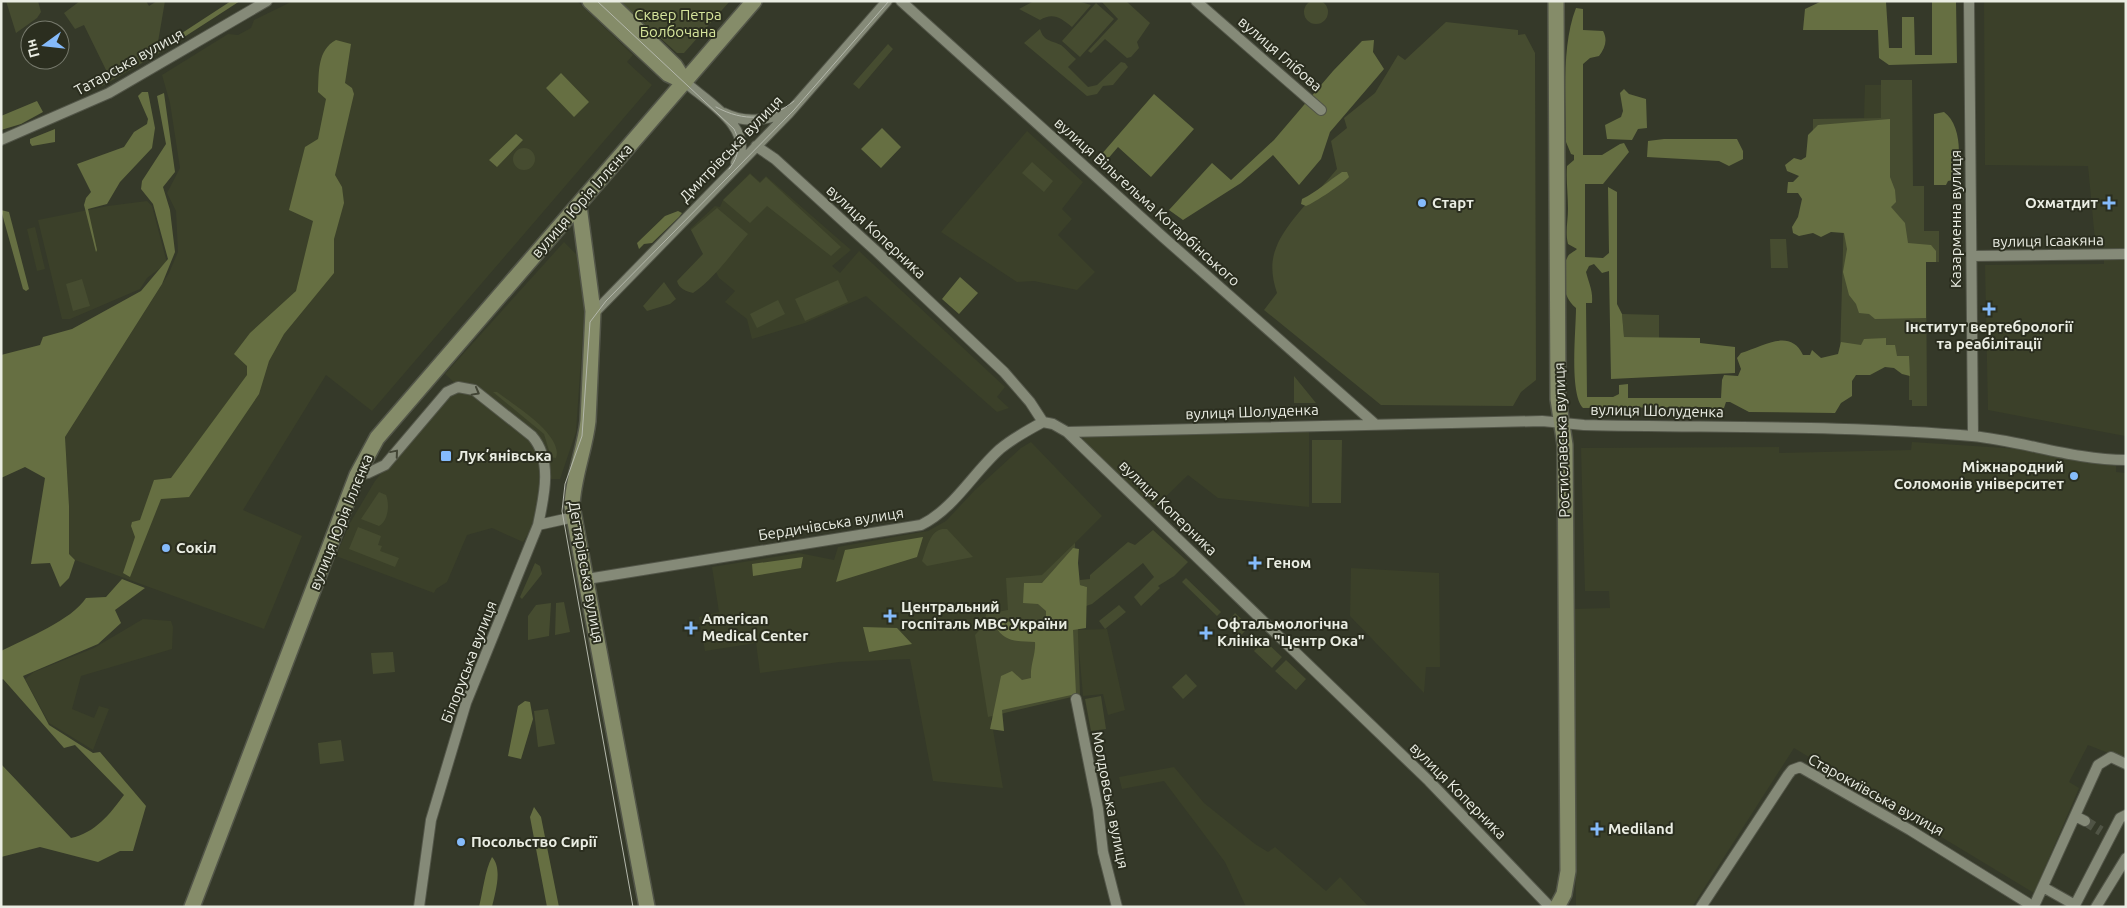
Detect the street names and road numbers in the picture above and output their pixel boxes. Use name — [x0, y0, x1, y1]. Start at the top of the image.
street label: вулиця Глібова — [1235, 13, 1326, 95]
street label: Татарська вулиця — [71, 25, 186, 99]
street label: Дмитрівська вулиця — [676, 92, 786, 205]
street label: вулиця Вільгельма Котарбінського — [1051, 114, 1244, 289]
street label: вулиця Юрія Іллєнка — [528, 140, 636, 261]
street label: Казарменна вулиця — [1947, 150, 1964, 288]
street label: вулиця Коперника — [823, 181, 930, 282]
street label: вулиця Ісаакяна — [1992, 231, 2104, 250]
street label: Ростиславська вулиця — [1550, 362, 1573, 518]
street label: вулиця Шолуденка — [1185, 401, 1319, 422]
street label: вулиця Шолуденка — [1590, 401, 1724, 420]
street label: вулиця Юрія Іллєнка — [305, 451, 376, 592]
street label: вулиця Коперника — [1116, 457, 1221, 559]
street label: Дегтярівська вулиця — [566, 500, 607, 644]
street label: Бердичівська вулиця — [757, 504, 905, 543]
street label: Білоруська вулиця — [437, 598, 500, 725]
street label: Молдовська вулиця — [1089, 730, 1132, 870]
street label: вулиця Коперника — [1407, 739, 1510, 842]
street label: Старокиївська вулиця — [1805, 750, 1947, 839]

